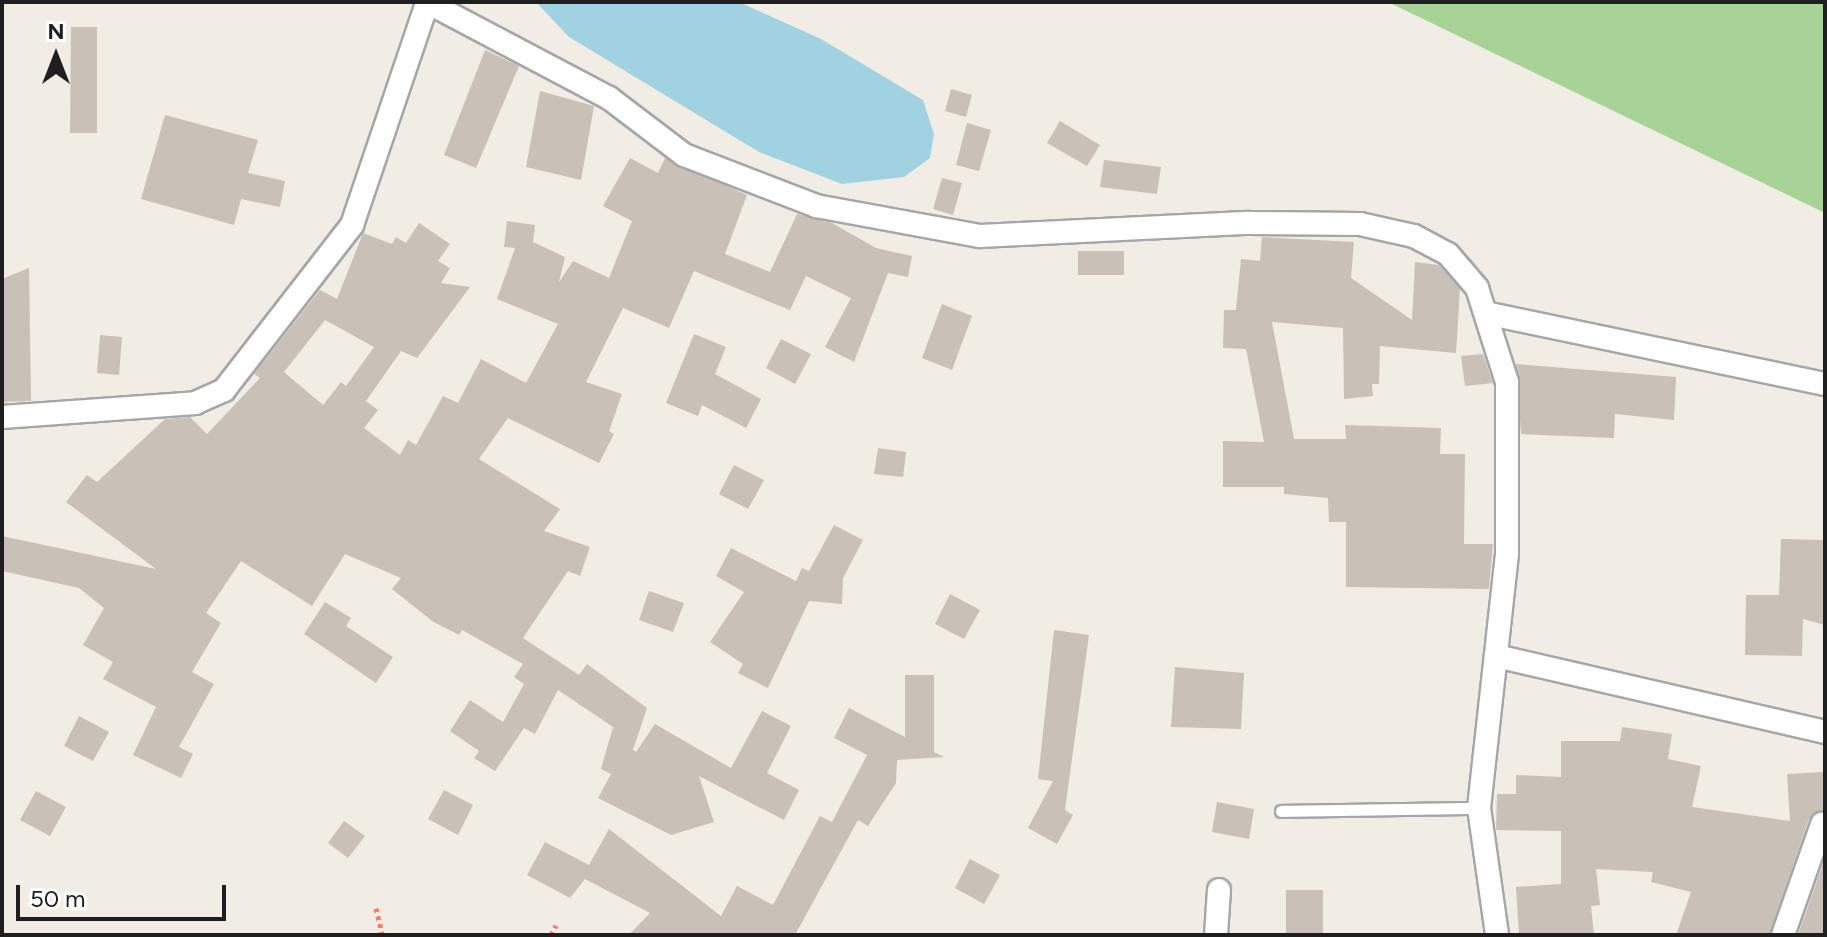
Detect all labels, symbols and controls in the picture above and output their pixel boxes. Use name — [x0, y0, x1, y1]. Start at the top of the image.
north arrow — [16, 16, 96, 96]
text: N — [47, 18, 65, 45]
scale bar — [20, 869, 230, 919]
text: 50 m — [30, 884, 86, 913]

